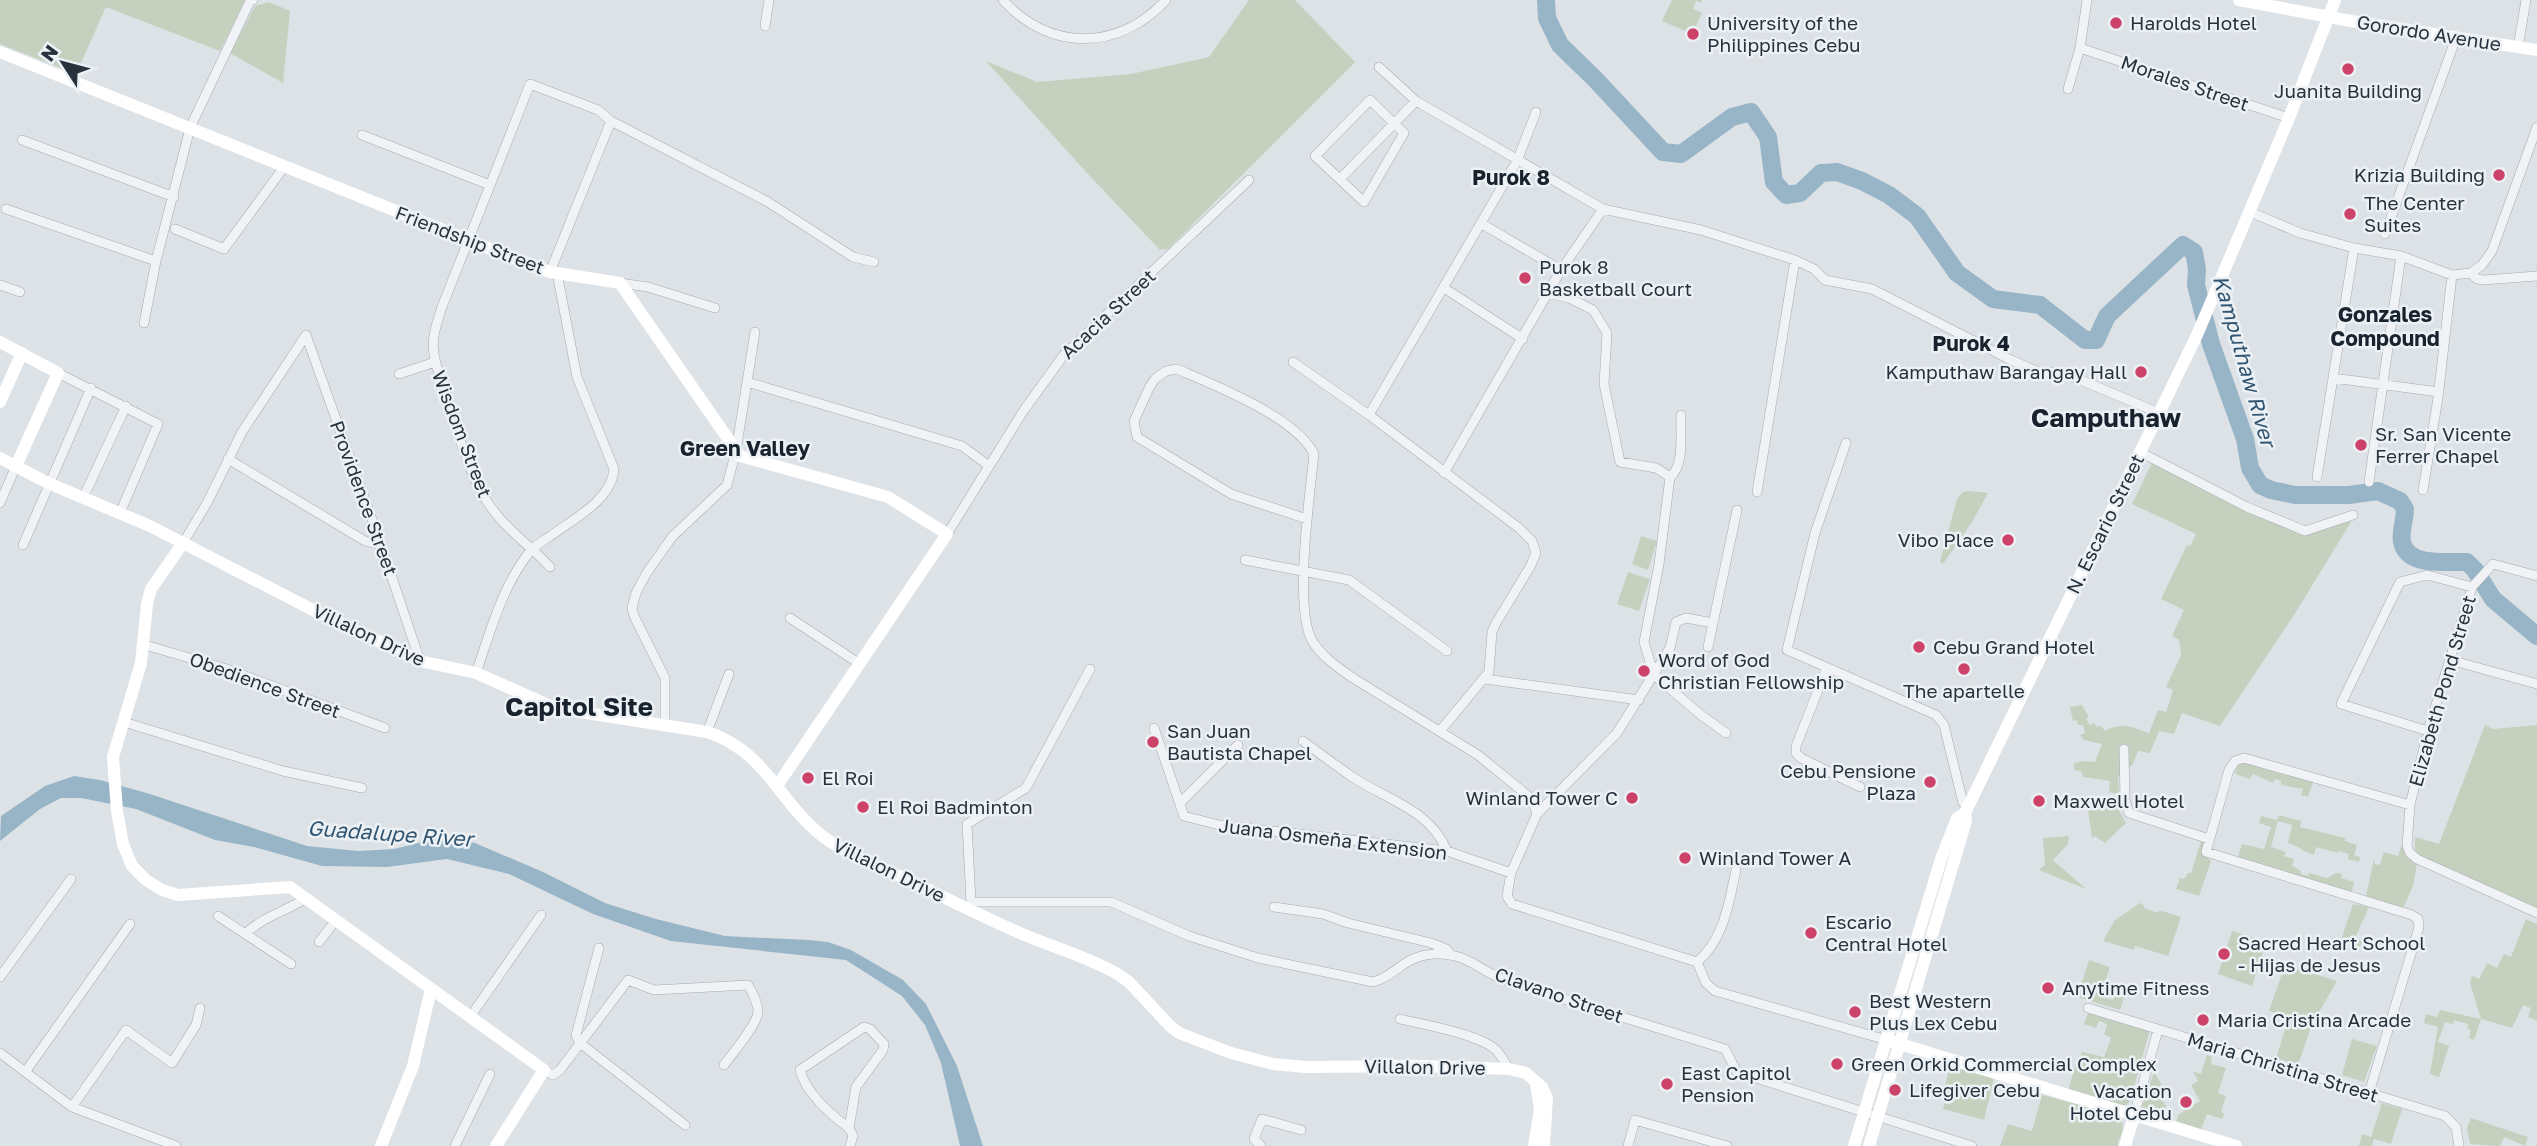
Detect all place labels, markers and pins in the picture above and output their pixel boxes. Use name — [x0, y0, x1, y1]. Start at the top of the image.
place label: University of the Philippines Cebu — [1707, 11, 1861, 56]
place label: Harolds Hotel — [2130, 11, 2257, 34]
marker: Harolds Hotel — [2108, 15, 2124, 31]
marker: University of the Philippines Cebu — [1685, 26, 1701, 42]
marker: Juanita Building — [2340, 61, 2356, 77]
place label: Juanita Building — [2274, 79, 2422, 102]
place label: Krizia Building — [2354, 163, 2485, 186]
marker: Krizia Building — [2491, 167, 2507, 183]
place label: The Center Suites — [2364, 191, 2465, 236]
marker: The Center Suites — [2342, 206, 2358, 222]
place label: Purok 8 Basketball Court — [1539, 255, 1692, 300]
marker: Purok 8 Basketball Court — [1517, 270, 1533, 286]
place label: Kamputhaw Barangay Hall — [1886, 360, 2127, 383]
marker: Kamputhaw Barangay Hall — [2133, 364, 2149, 380]
place label: Sr. San Vicente Ferrer Chapel — [2375, 422, 2511, 467]
marker: Sr. San Vicente Ferrer Chapel — [2353, 437, 2369, 453]
place label: Vibo Place — [1898, 528, 1994, 551]
marker: Vibo Place — [2000, 532, 2016, 548]
place label: Cebu Grand Hotel — [1933, 635, 2095, 658]
marker: Cebu Grand Hotel — [1911, 639, 1927, 655]
place label: Word of God Christian Fellowship — [1658, 648, 1844, 693]
marker: The apartelle — [1956, 661, 1972, 677]
marker: Word of God Christian Fellowship — [1636, 663, 1652, 679]
place label: The apartelle — [1903, 679, 2025, 702]
place label: San Juan Bautista Chapel — [1167, 719, 1312, 764]
marker: San Juan Bautista Chapel — [1145, 734, 1161, 750]
place label: Cebu Pensione Plaza — [1780, 759, 1916, 804]
place label: El Roi — [822, 766, 874, 789]
marker: El Roi — [800, 770, 816, 786]
marker: Cebu Pensione Plaza — [1922, 774, 1938, 790]
place label: Winland Tower C — [1465, 786, 1618, 809]
place label: Maxwell Hotel — [2053, 789, 2184, 812]
marker: Winland Tower C — [1624, 790, 1640, 806]
marker: Maxwell Hotel — [2031, 793, 2047, 809]
place label: El Roi Badminton — [877, 795, 1033, 818]
marker: El Roi Badminton — [855, 799, 871, 815]
place label: Winland Tower A — [1699, 846, 1852, 869]
marker: Winland Tower A — [1677, 850, 1693, 866]
place label: Escario Central Hotel — [1825, 910, 1947, 955]
marker: Escario Central Hotel — [1803, 925, 1819, 941]
place label: Sacred Heart School - Hijas de Jesus — [2238, 931, 2425, 976]
marker: Sacred Heart School - Hijas de Jesus — [2216, 946, 2232, 962]
place label: Anytime Fitness — [2062, 976, 2209, 999]
marker: Anytime Fitness — [2040, 980, 2056, 996]
place label: Best Western Plus Lex Cebu — [1869, 989, 1997, 1034]
marker: Best Western Plus Lex Cebu — [1847, 1004, 1863, 1020]
place label: Maria Cristina Arcade — [2217, 1008, 2411, 1031]
marker: Maria Cristina Arcade — [2195, 1012, 2211, 1028]
place label: Green Orkid Commercial Complex — [1851, 1052, 2157, 1075]
marker: Green Orkid Commercial Complex — [1829, 1056, 1845, 1072]
place label: East Capitol Pension — [1681, 1061, 1791, 1106]
marker: East Capitol Pension — [1659, 1076, 1675, 1092]
place label: Lifegiver Cebu — [1909, 1078, 2040, 1101]
place label: Vacation Hotel Cebu — [2070, 1079, 2172, 1124]
marker: Lifegiver Cebu — [1887, 1082, 1903, 1098]
marker: Vacation Hotel Cebu — [2178, 1094, 2194, 1110]

